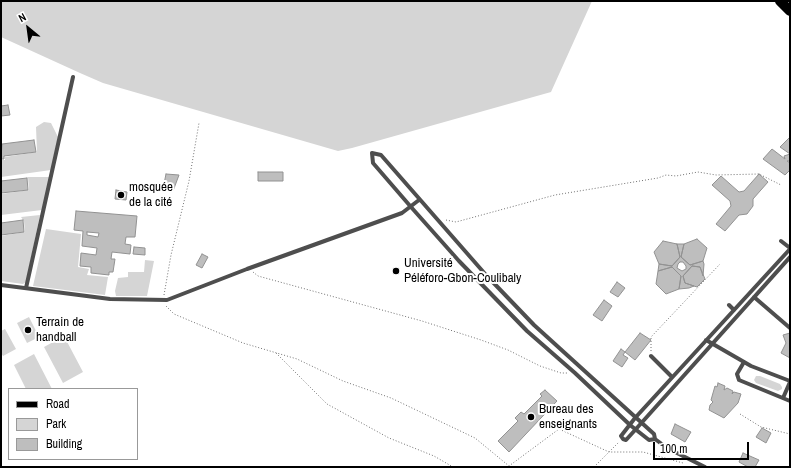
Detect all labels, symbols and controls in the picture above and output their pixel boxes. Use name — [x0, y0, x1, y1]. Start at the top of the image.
north arrow — [8, 8, 48, 48]
text: N — [16, 10, 28, 25]
place label: mosquée de la cité — [129, 180, 173, 211]
marker: mosquée de la cité — [116, 190, 126, 200]
place label: Université Péléforo-Gbon-Coulibaly — [404, 256, 521, 287]
marker: Université Péléforo-Gbon-Coulibaly — [391, 266, 401, 276]
place label: Terrain de handball — [36, 315, 84, 346]
marker: Terrain de handball — [23, 325, 33, 335]
legend — [8, 388, 138, 460]
text: Road — [46, 396, 70, 412]
place label: Bureau des enseignants — [539, 402, 597, 433]
marker: Bureau des enseignants — [526, 412, 536, 422]
text: Park — [46, 416, 66, 432]
scale bar — [655, 434, 751, 460]
text: Building — [46, 436, 82, 452]
text: 100 m — [660, 441, 687, 457]

